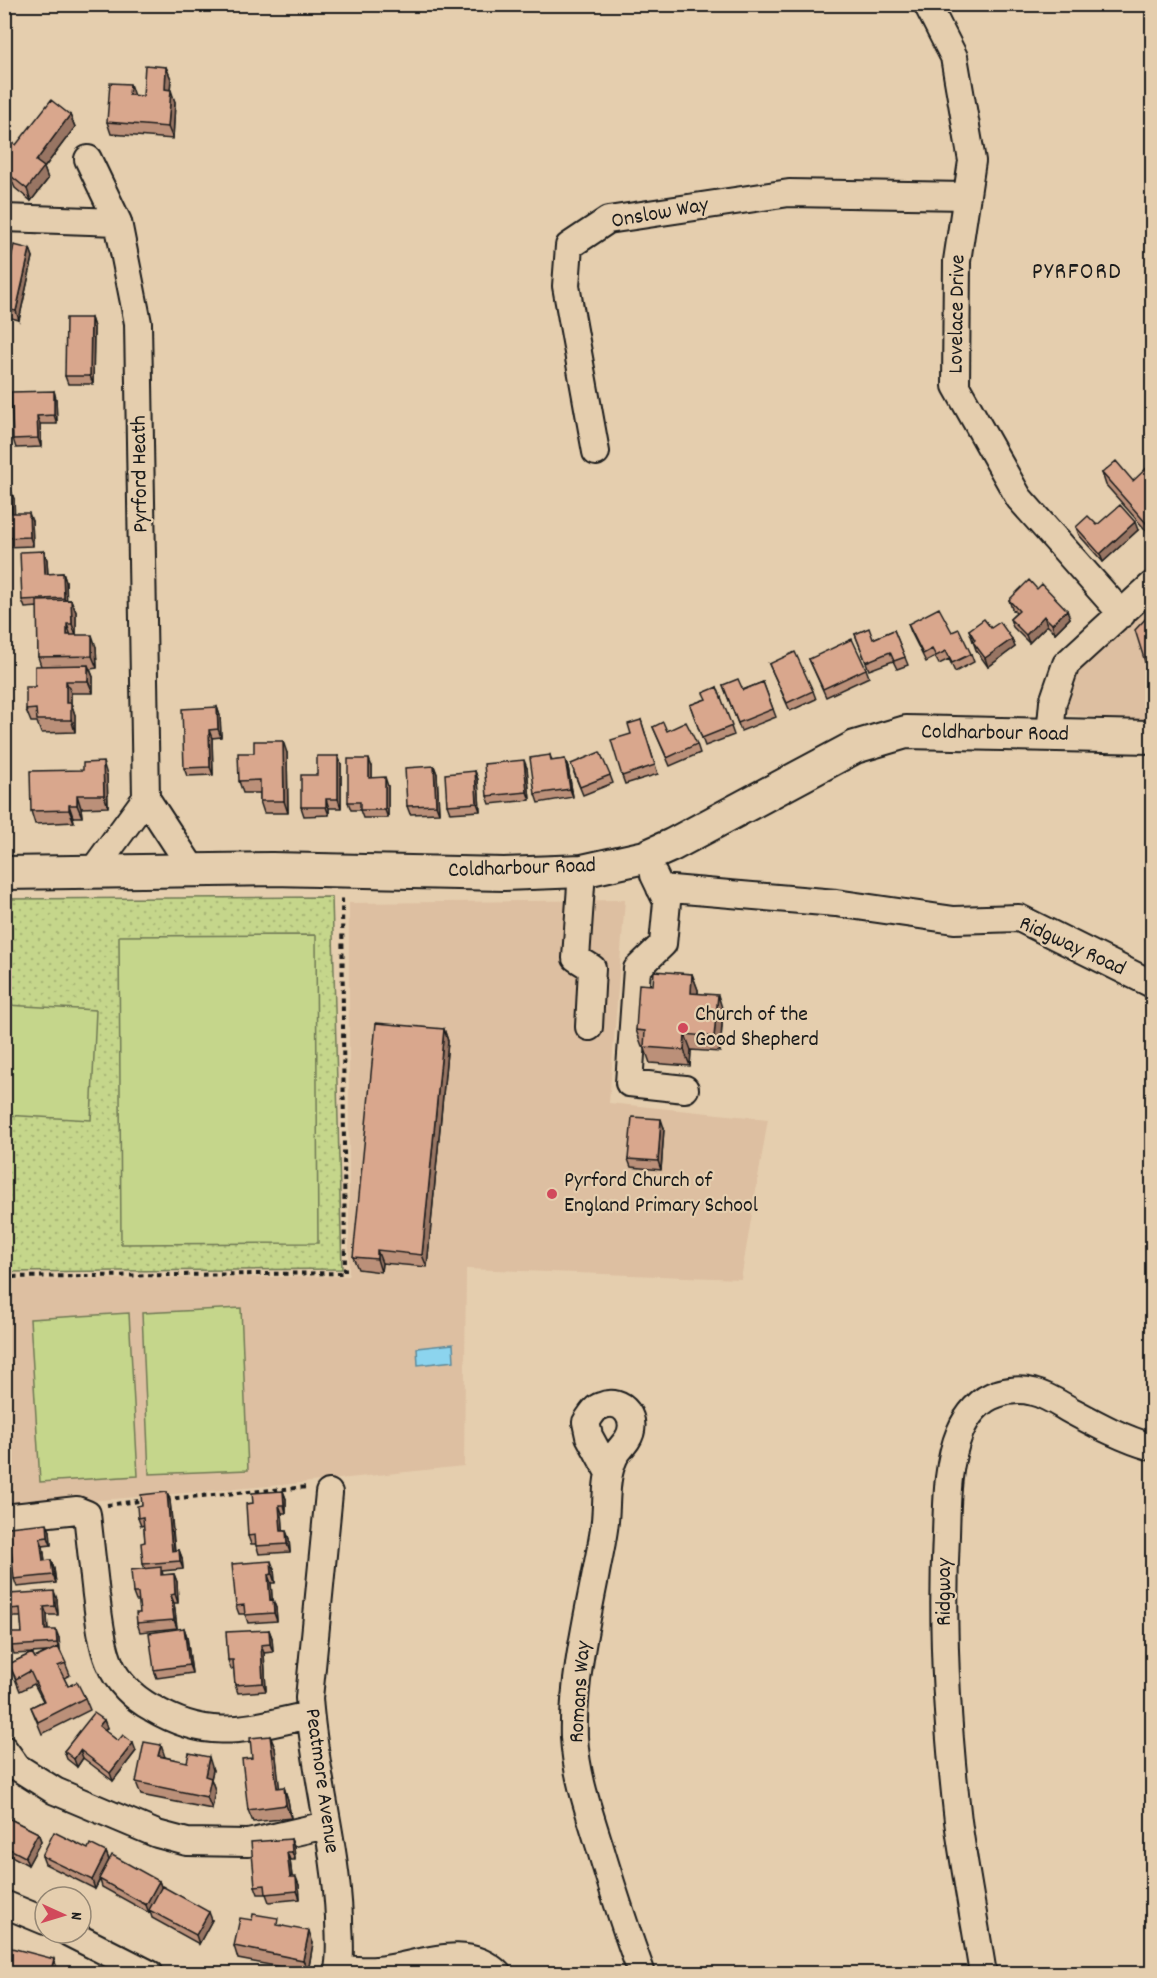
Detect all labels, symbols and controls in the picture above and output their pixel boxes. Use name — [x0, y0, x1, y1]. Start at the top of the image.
street label: Onslow Way — [609, 190, 712, 238]
street label: Lovelace Drive — [941, 254, 975, 374]
district label: PYRFORD — [1032, 256, 1122, 290]
street label: Pyrford Heath — [124, 415, 158, 533]
street label: Coldharbour Road — [921, 717, 1069, 751]
street label: Coldharbour Road — [448, 851, 596, 887]
street label: Ridgway Road — [1014, 909, 1130, 985]
place label: Church of the Good Shepherd — [695, 1000, 819, 1056]
marker: Church of the Good Shepherd — [676, 1021, 690, 1035]
place label: Pyrford Church of England Primary School — [564, 1166, 758, 1222]
marker: Pyrford Church of England Primary School — [545, 1187, 559, 1201]
street label: Ridgway — [930, 1557, 961, 1626]
street label: Romans Way — [562, 1639, 600, 1744]
street label: Peatmore Avenue — [295, 1707, 347, 1855]
north arrow — [33, 1885, 93, 1945]
text: N — [64, 1911, 87, 1921]

